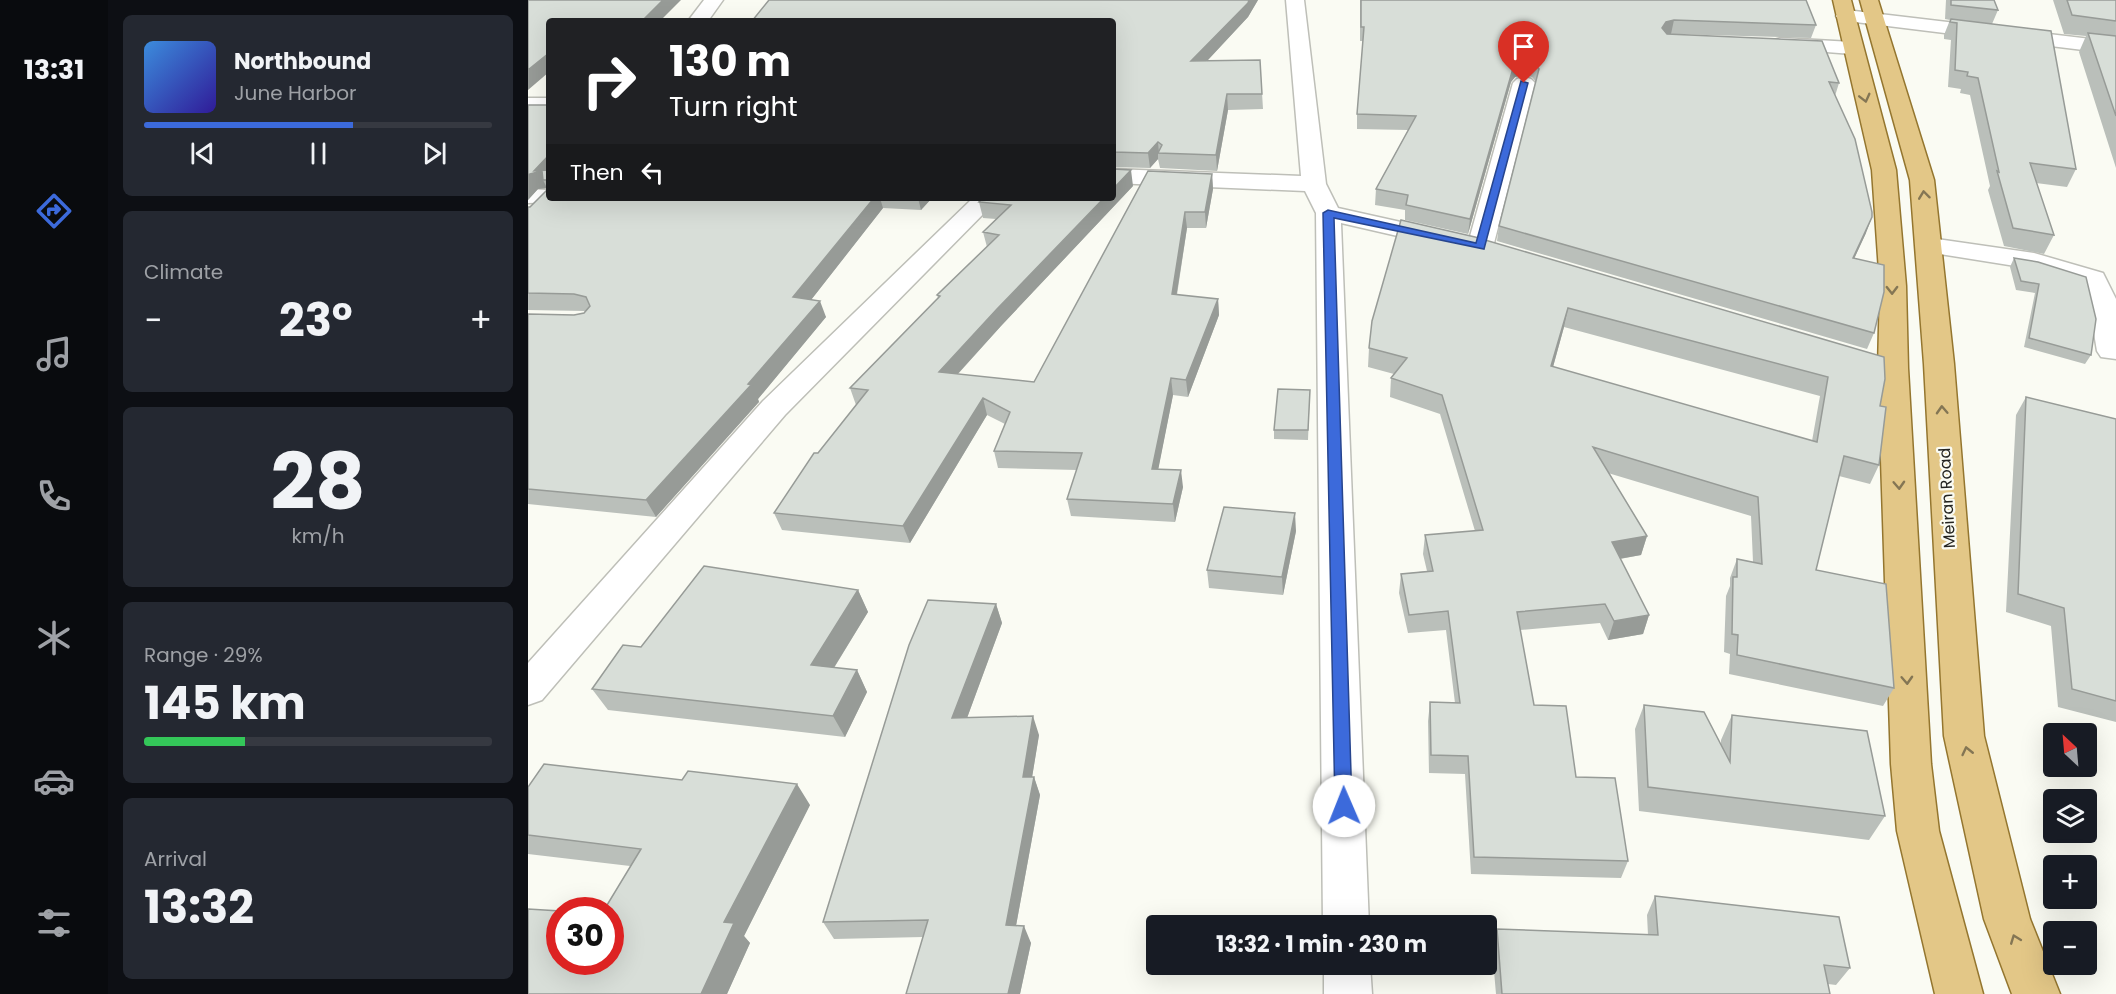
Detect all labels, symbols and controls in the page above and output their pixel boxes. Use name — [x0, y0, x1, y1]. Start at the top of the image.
pin — [1498, 21, 1549, 83]
icon: arrive — [1507, 30, 1540, 63]
text: 130 m — [669, 32, 791, 91]
icon: right — [570, 42, 648, 120]
text: Northbound — [234, 46, 371, 77]
text: 13:31 — [24, 51, 84, 88]
text: June Harbor — [234, 79, 357, 107]
text: Turn right — [669, 88, 798, 125]
one-way arrow — [1857, 93, 1870, 103]
icon: previous — [186, 137, 219, 170]
icon: pause — [302, 137, 335, 170]
icon: next — [418, 137, 451, 170]
icon: left — [636, 156, 669, 189]
text: Then — [570, 157, 624, 188]
icon: directions — [33, 190, 75, 232]
one-way arrow — [1918, 190, 1930, 199]
text: Climate — [144, 258, 223, 286]
one-way arrow — [1886, 286, 1899, 295]
text: 23° — [279, 289, 353, 352]
text: − — [144, 297, 162, 344]
text: + — [469, 297, 492, 344]
icon: music — [33, 333, 75, 375]
one-way arrow — [1935, 405, 1948, 414]
text: 28 — [270, 427, 366, 536]
street label: Meiran Road — [1933, 447, 1961, 549]
icon: phone — [33, 475, 75, 517]
one-way arrow — [1892, 480, 1905, 489]
text: km/h — [291, 522, 345, 550]
icon: climate — [33, 617, 75, 659]
text: Range · 29% — [144, 641, 263, 669]
text: 145 km — [144, 672, 306, 735]
one-way arrow — [1901, 675, 1914, 684]
north arrow — [2043, 723, 2097, 777]
map controls — [2043, 723, 2097, 975]
one-way arrow — [1962, 746, 1975, 756]
icon: car — [33, 760, 75, 802]
position arrow — [1312, 774, 1376, 838]
button: layers — [2043, 789, 2097, 843]
text: Arrival — [144, 845, 207, 873]
button: + — [2043, 855, 2097, 909]
text: 13:32 — [144, 876, 254, 939]
speed limit sign: 30 — [546, 897, 624, 975]
icon: filters — [33, 902, 75, 944]
button: − — [2043, 921, 2097, 975]
text: 13:32 · 1 min · 230 m — [1216, 929, 1427, 960]
one-way arrow — [2010, 935, 2022, 946]

